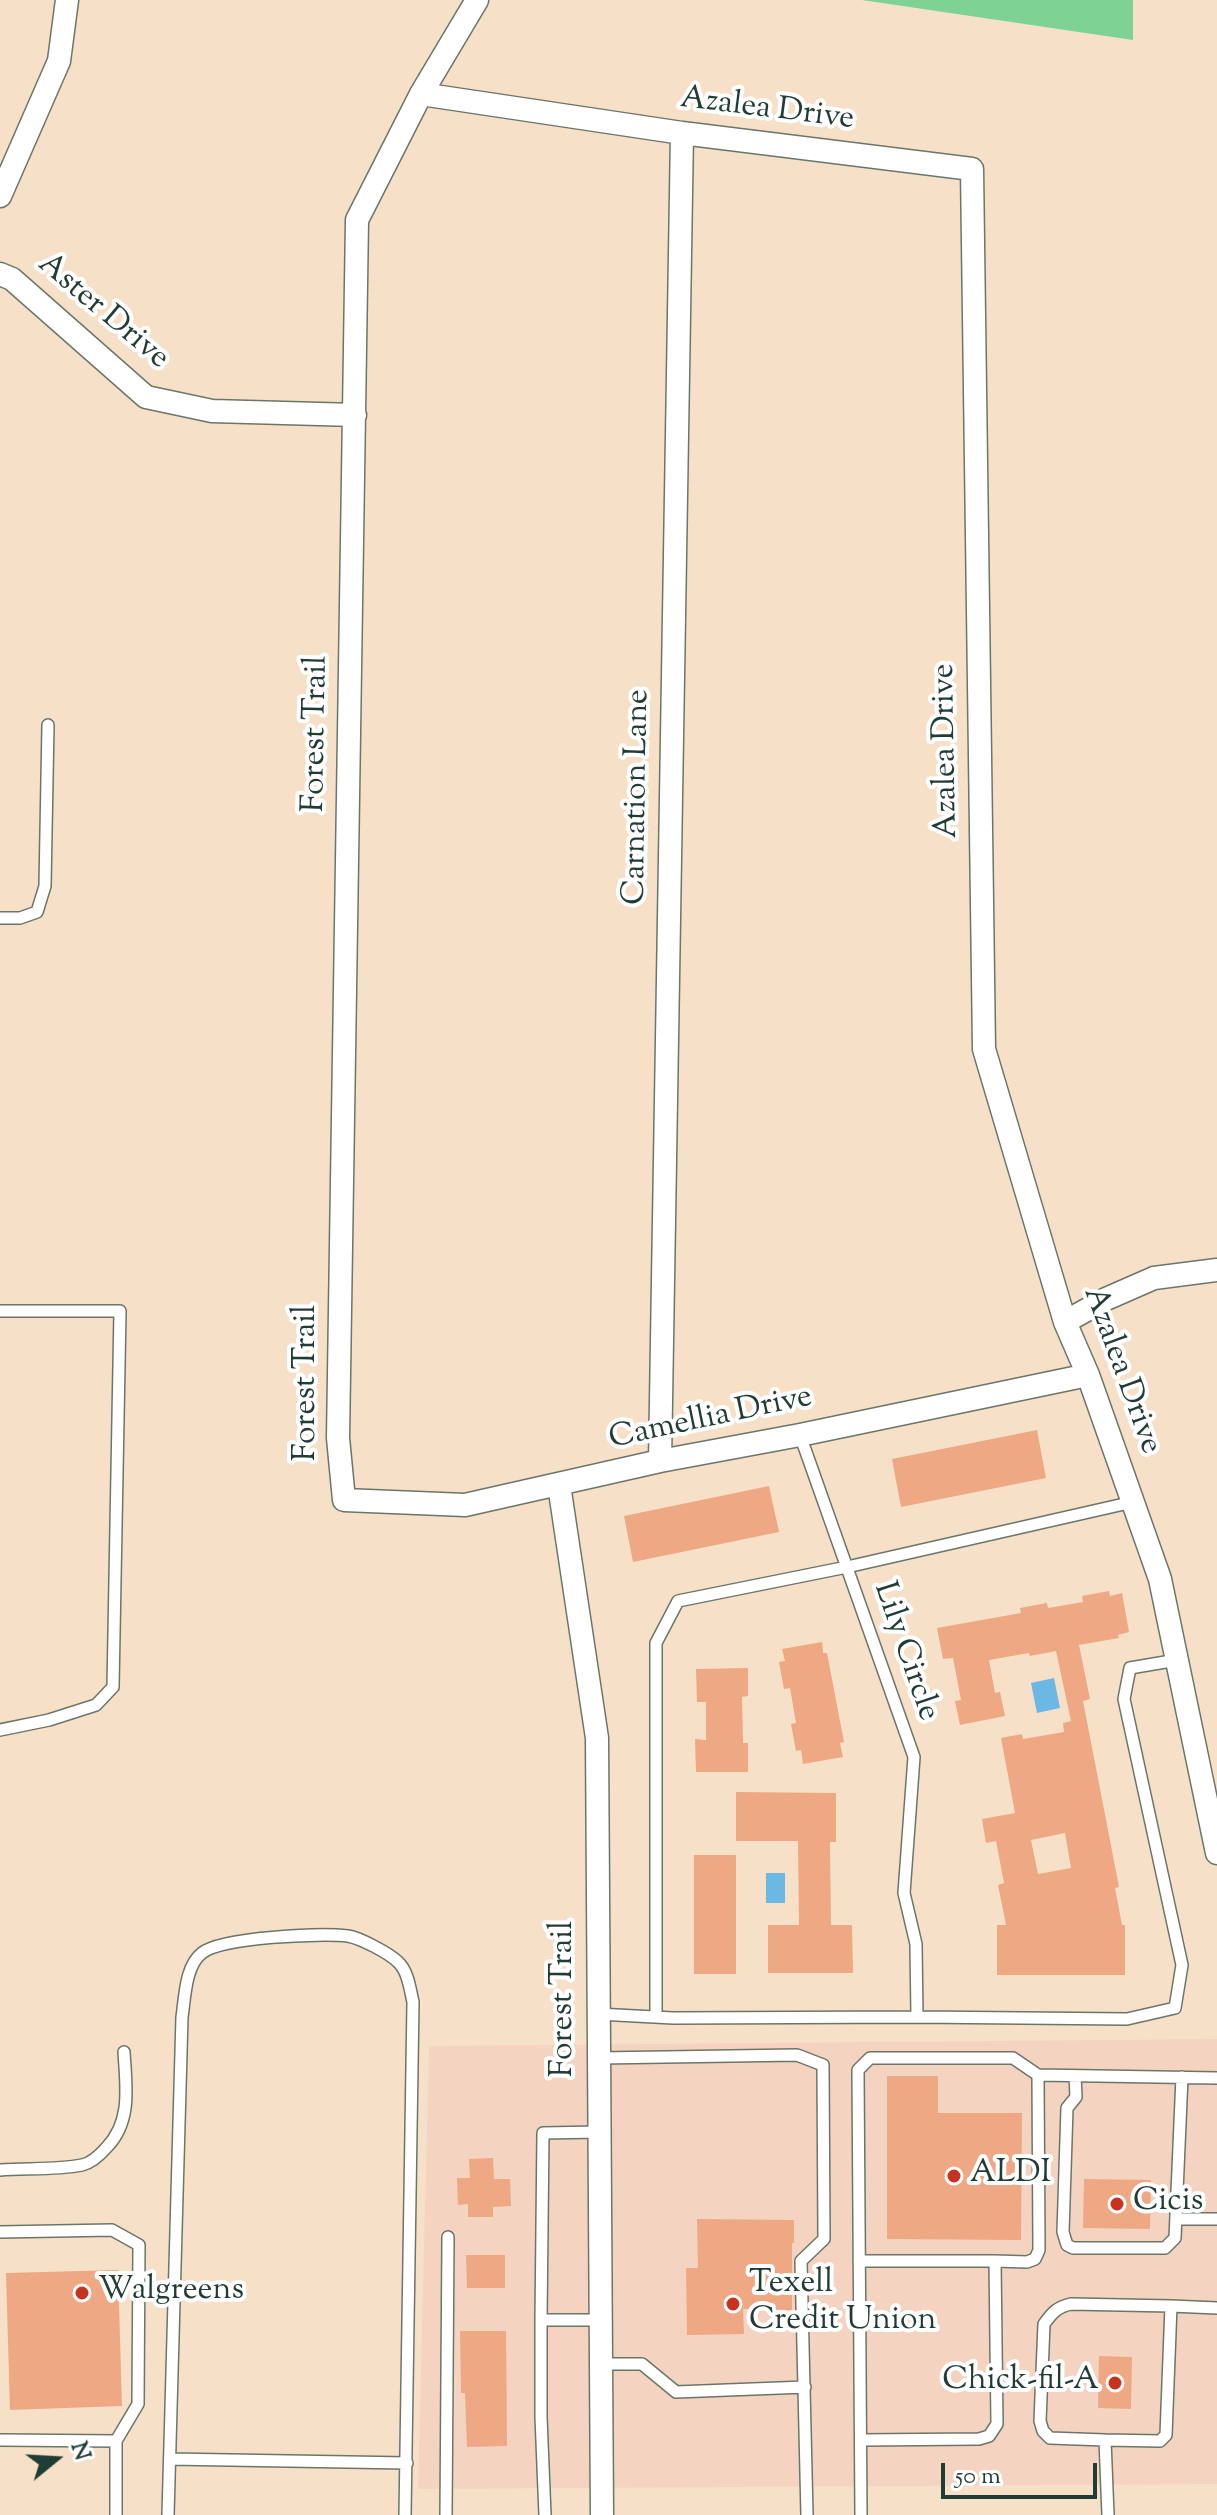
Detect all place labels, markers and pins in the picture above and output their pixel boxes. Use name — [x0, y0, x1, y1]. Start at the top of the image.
place label: ALDI — [970, 2157, 1051, 2195]
marker: ALDI — [945, 2167, 963, 2185]
place label: Cicis — [1133, 2185, 1203, 2223]
marker: Cicis — [1108, 2195, 1126, 2213]
place label: Texell Credit Union — [749, 2267, 936, 2342]
place label: Walgreens — [98, 2274, 244, 2312]
marker: Walgreens — [73, 2284, 91, 2302]
marker: Texell Credit Union — [724, 2295, 742, 2313]
place label: Chick-fil-A — [942, 2364, 1099, 2402]
marker: Chick-fil-A — [1106, 2374, 1124, 2392]

